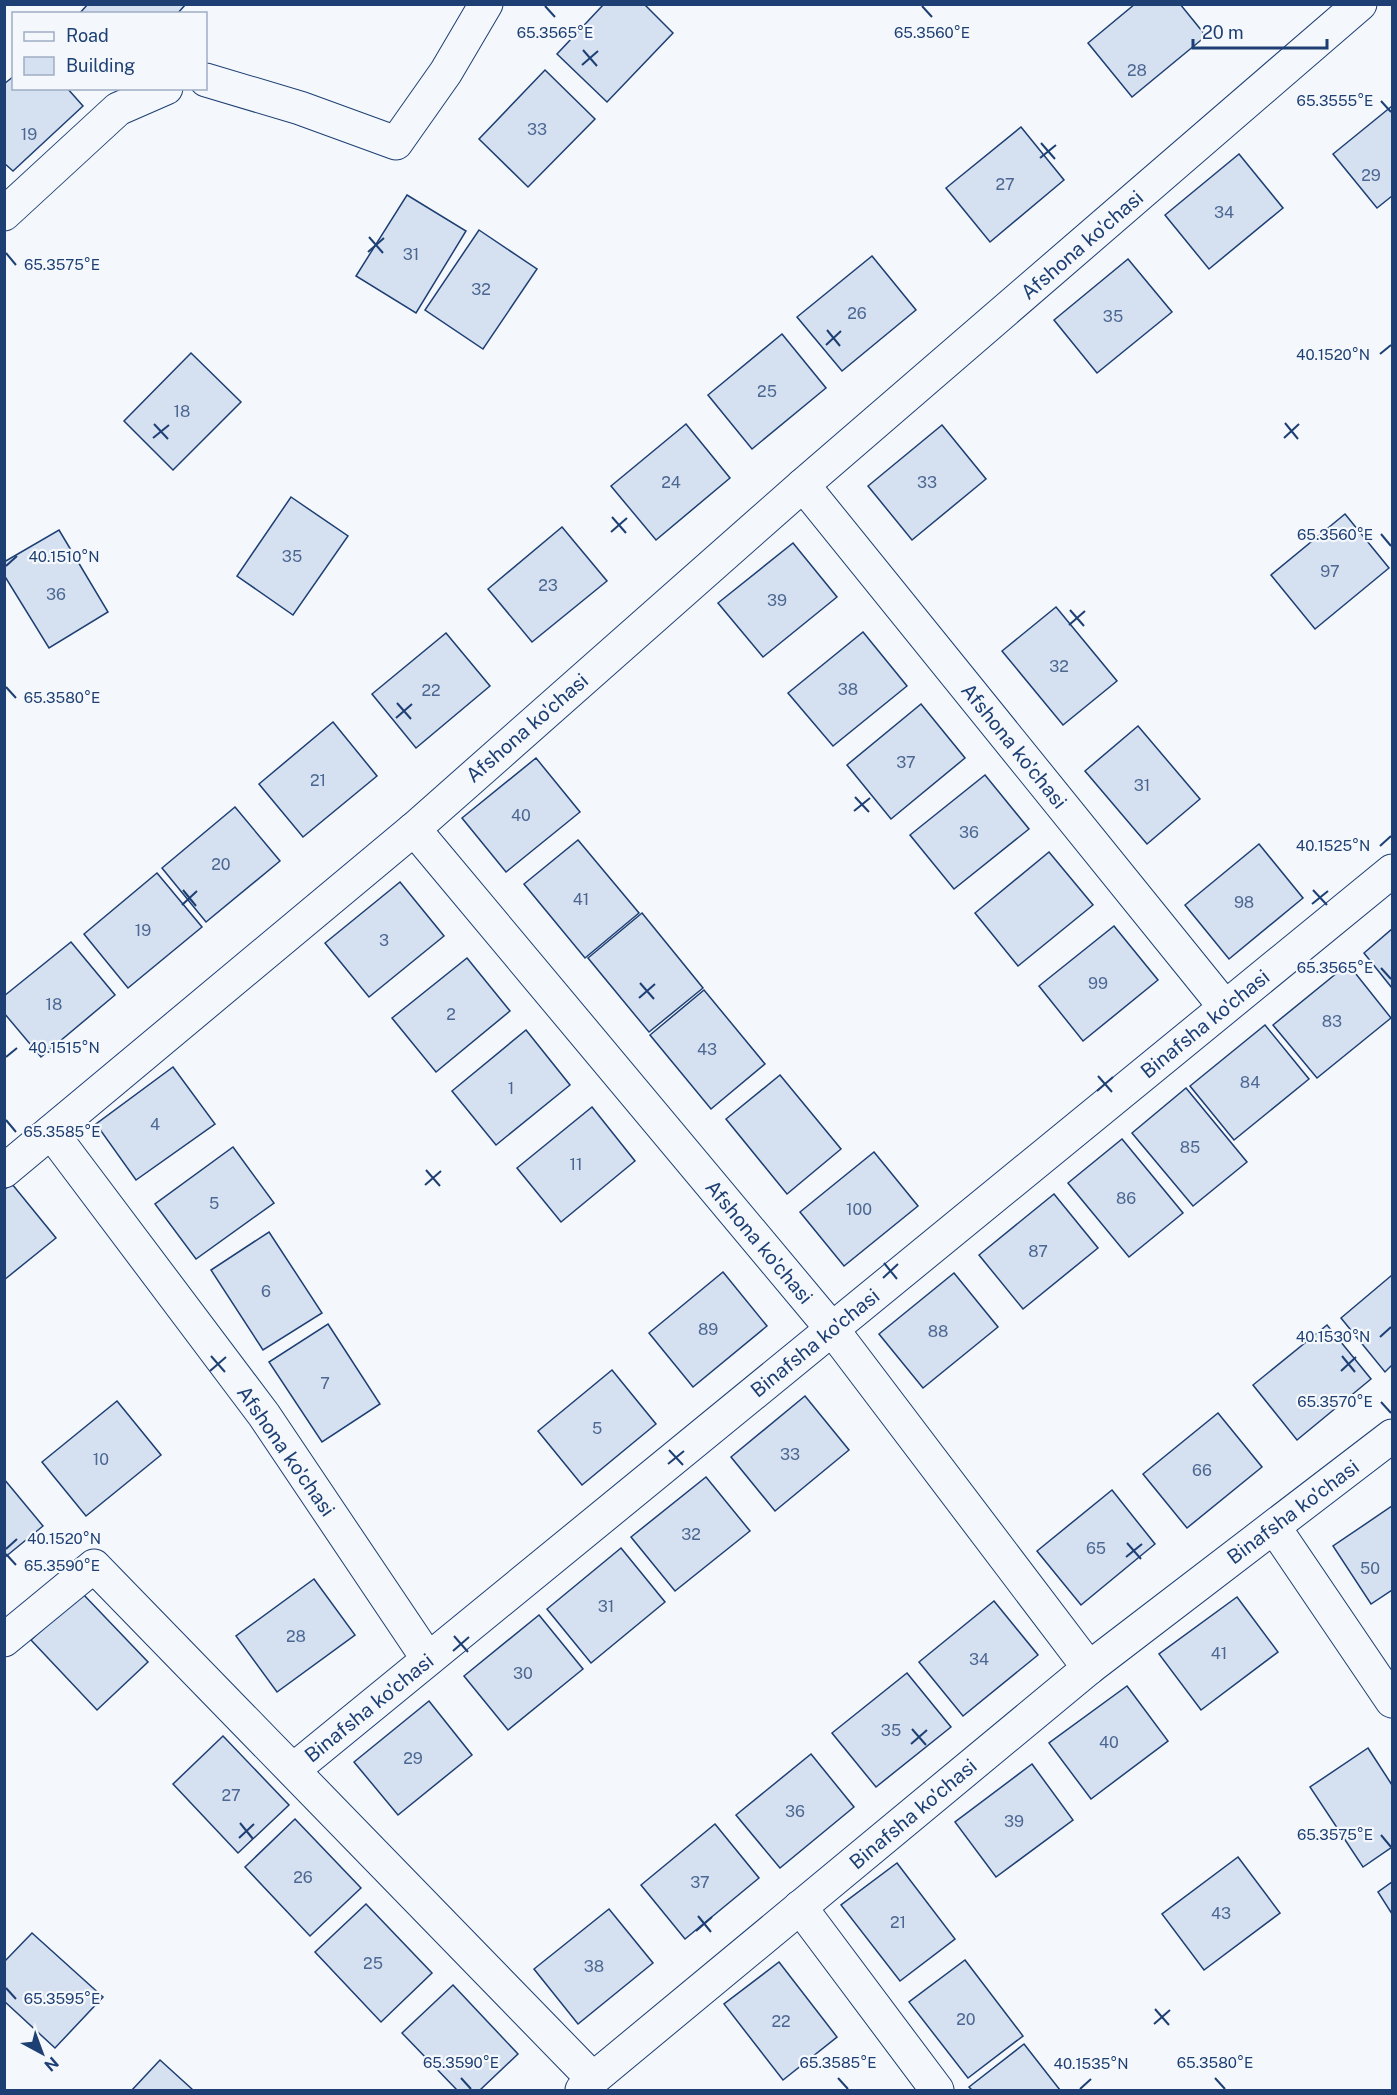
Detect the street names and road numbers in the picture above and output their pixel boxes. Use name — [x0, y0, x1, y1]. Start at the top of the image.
street label: Afshona ko'chasi — [1016, 185, 1148, 305]
street label: Afshona ko'chasi — [461, 668, 593, 788]
street label: Afshona ko'chasi — [956, 679, 1072, 813]
street label: Binafsha ko'chasi — [1136, 965, 1274, 1083]
street label: Afshona ko'chasi — [700, 1175, 818, 1309]
street label: Binafsha ko'chasi — [746, 1284, 884, 1402]
street label: Afshona ko'chasi — [232, 1381, 340, 1521]
street label: Binafsha ko'chasi — [1222, 1455, 1364, 1569]
street label: Binafsha ko'chasi — [300, 1649, 438, 1767]
street label: Binafsha ko'chasi — [844, 1754, 982, 1874]

